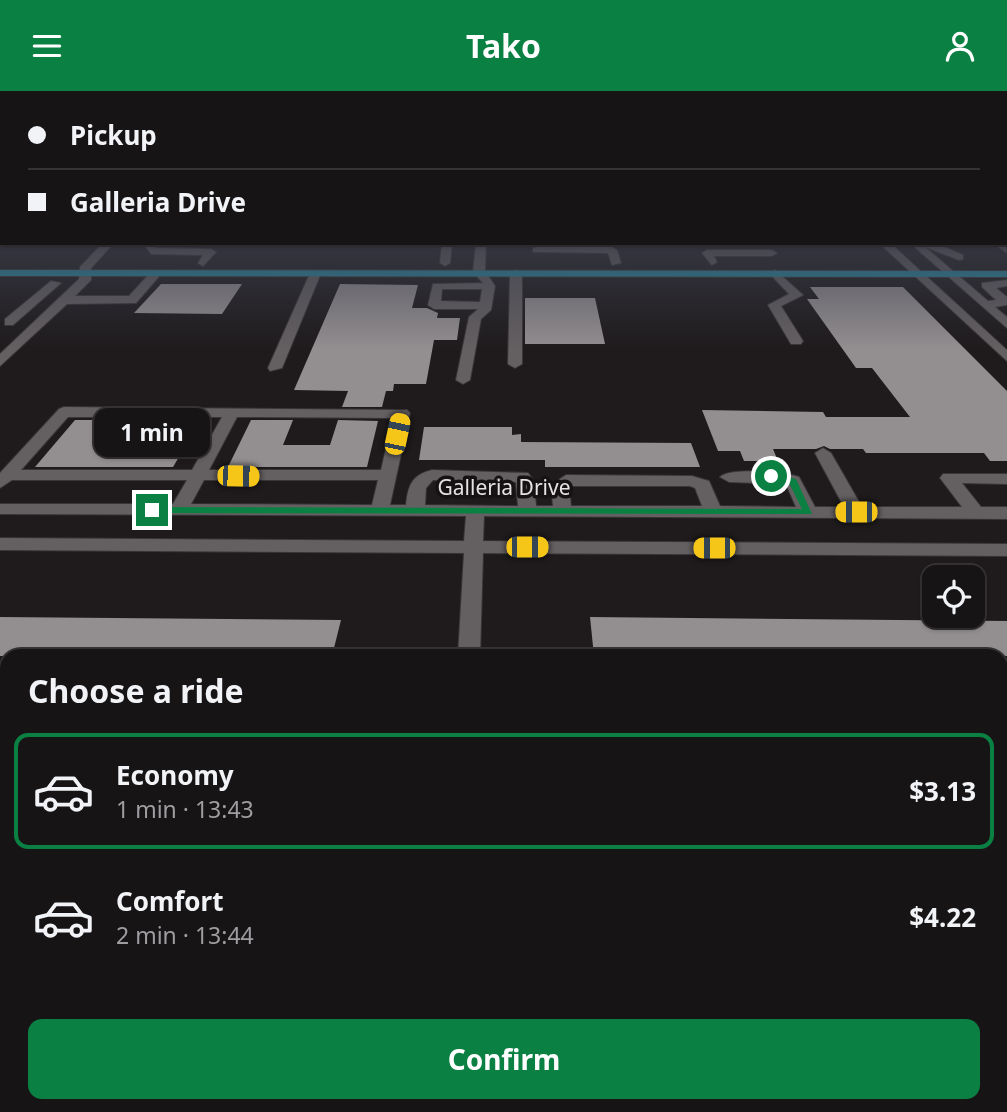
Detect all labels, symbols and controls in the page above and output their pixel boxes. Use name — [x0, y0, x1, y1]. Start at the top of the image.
text: Tako — [466, 24, 541, 67]
icon: menu — [28, 27, 66, 65]
icon: person — [941, 27, 979, 65]
text: Pickup — [70, 117, 157, 153]
text: Galleria Drive — [70, 184, 246, 220]
callout: 1 min — [94, 409, 210, 457]
car — [383, 411, 412, 457]
text: 1 min — [120, 416, 184, 448]
route start — [755, 460, 787, 492]
car — [217, 465, 260, 487]
street label: Galleria Drive — [437, 473, 571, 501]
route end — [136, 494, 168, 526]
car — [836, 502, 878, 523]
car — [507, 537, 549, 558]
car — [694, 538, 736, 559]
map controls — [922, 565, 985, 628]
button: locate — [922, 565, 985, 628]
text: Choose a ride — [28, 669, 244, 712]
text: Economy — [116, 757, 234, 793]
icon: car — [32, 760, 95, 823]
text: $3.13 — [909, 773, 976, 809]
text: 1 min · 13:43 — [116, 793, 254, 825]
text: Comfort — [116, 883, 224, 919]
icon: car — [32, 886, 95, 949]
text: $4.22 — [909, 899, 976, 935]
text: 2 min · 13:44 — [116, 919, 254, 951]
button: Confirm — [28, 1019, 980, 1099]

